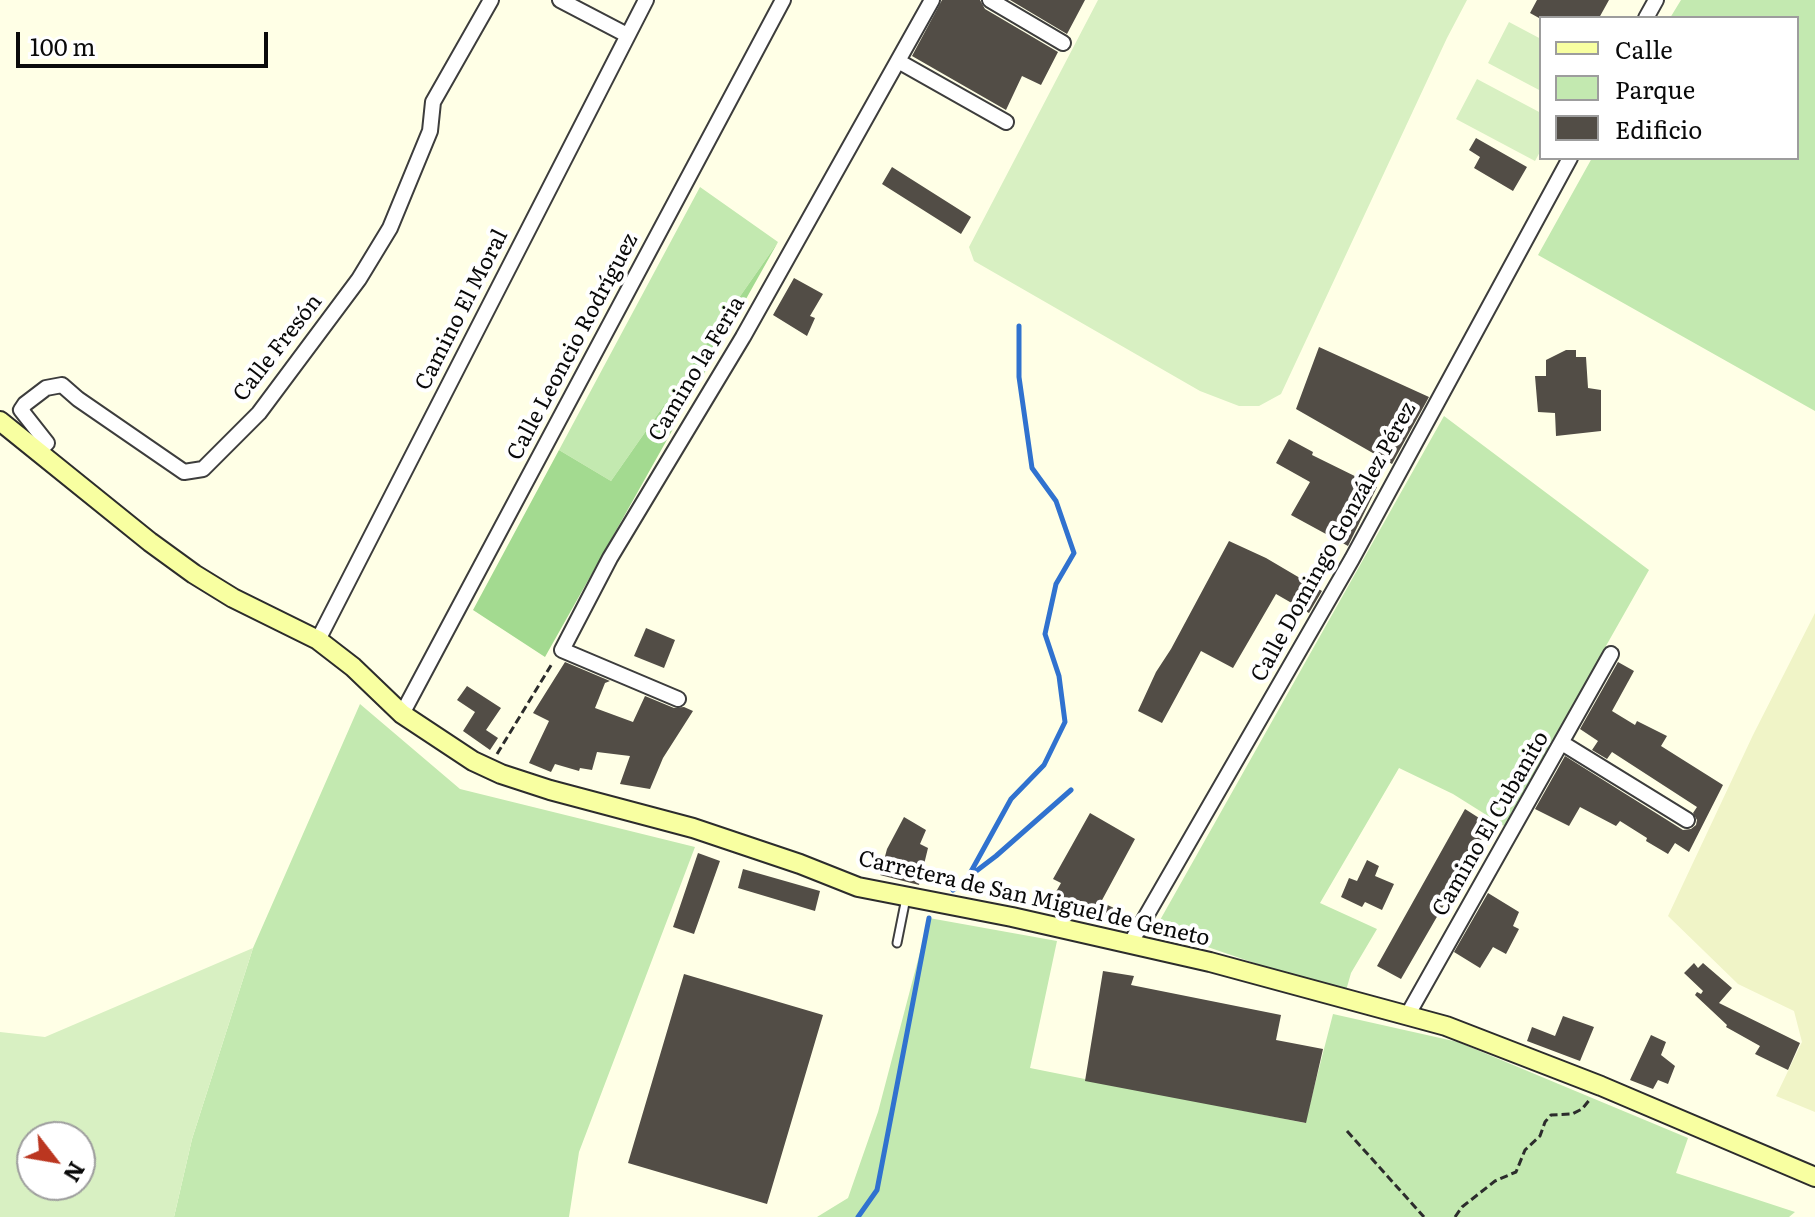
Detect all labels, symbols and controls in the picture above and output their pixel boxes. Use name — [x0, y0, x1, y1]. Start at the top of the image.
scale bar — [20, 16, 272, 66]
legend — [1539, 16, 1799, 160]
text: 100 m — [30, 28, 96, 63]
text: Calle — [1615, 31, 1673, 66]
text: Parque — [1615, 71, 1695, 106]
text: Edificio — [1615, 111, 1702, 146]
street label: Camino El Moral — [410, 225, 514, 395]
street label: Calle Leoncio Rodríguez — [502, 229, 644, 465]
street label: Calle Fresón — [228, 289, 328, 407]
street label: Camino la Feria — [643, 292, 751, 446]
street label: Calle Domingo González Pérez — [1246, 398, 1422, 686]
street label: Camino El Cubanito — [1427, 727, 1555, 921]
street label: Carretera de San Miguel de Geneto — [856, 846, 1212, 952]
north arrow — [16, 1121, 96, 1201]
text: N — [56, 1156, 94, 1189]

